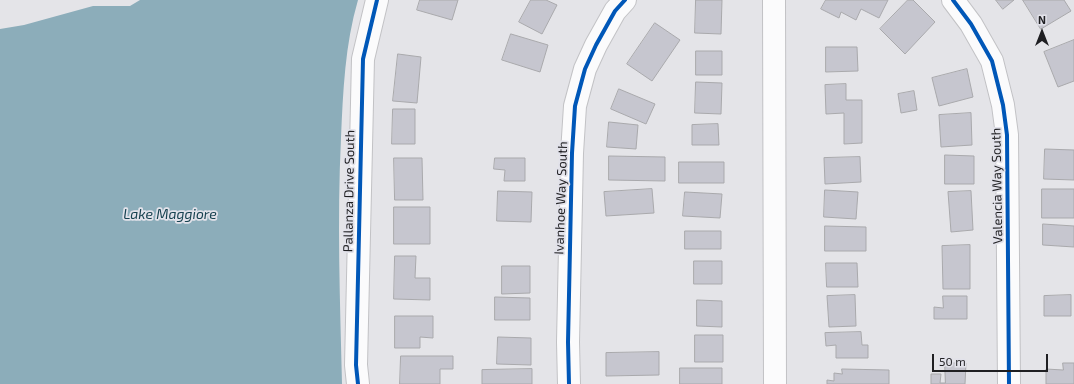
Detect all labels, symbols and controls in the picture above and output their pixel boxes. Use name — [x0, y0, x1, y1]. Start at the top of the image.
north arrow — [1022, 12, 1062, 52]
text: N — [1038, 13, 1046, 26]
street label: Valencia Way South — [988, 128, 1006, 244]
street label: Pallanza Drive South — [340, 130, 358, 252]
street label: Ivanhoe Way South — [551, 141, 571, 255]
water label: Lake Maggiore — [123, 206, 217, 222]
scale bar — [934, 346, 1050, 372]
text: 50 m — [939, 354, 966, 368]

